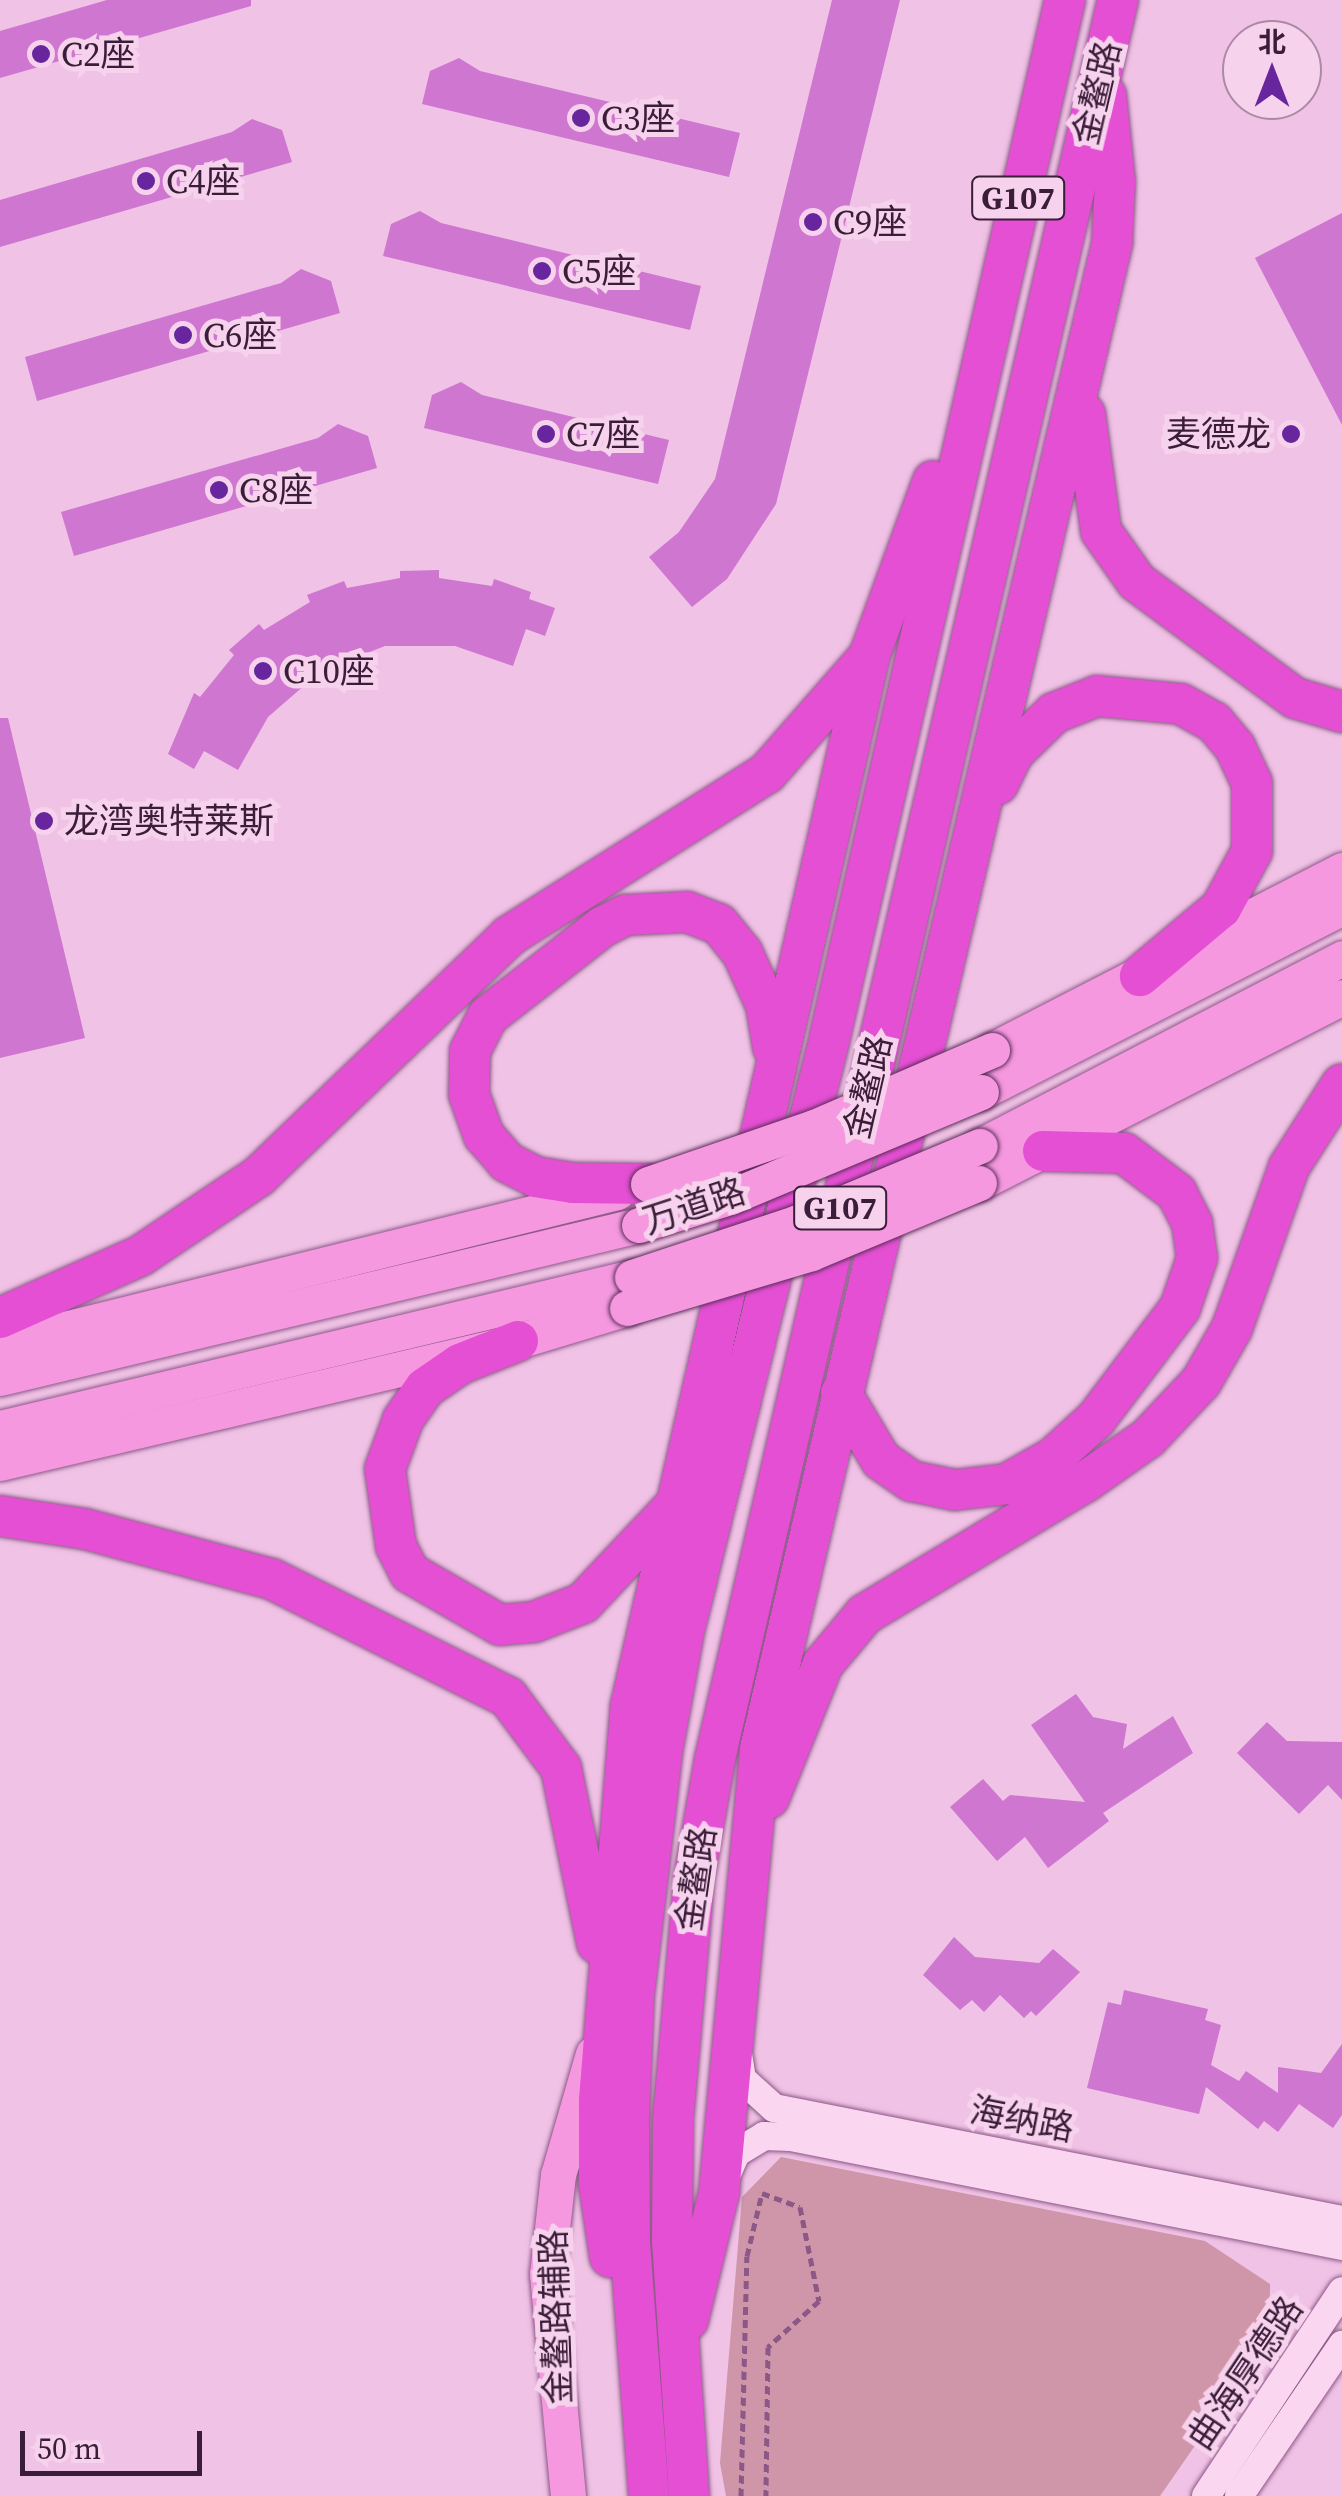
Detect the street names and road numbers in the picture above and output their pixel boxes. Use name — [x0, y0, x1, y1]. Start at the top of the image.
street label: 金鳌路 — [1065, 37, 1129, 149]
road number: G107 — [970, 171, 1066, 225]
street label: 金鳌路 — [836, 1031, 900, 1143]
street label: 万道路 — [638, 1170, 750, 1242]
road number: G107 — [792, 1181, 888, 1235]
street label: 金鳌路 — [668, 1824, 724, 1934]
street label: 海纳路 — [966, 2088, 1078, 2150]
street label: 金鳌路辅路 — [532, 2229, 580, 2405]
street label: 曲海厚德路 — [1179, 2289, 1311, 2457]

